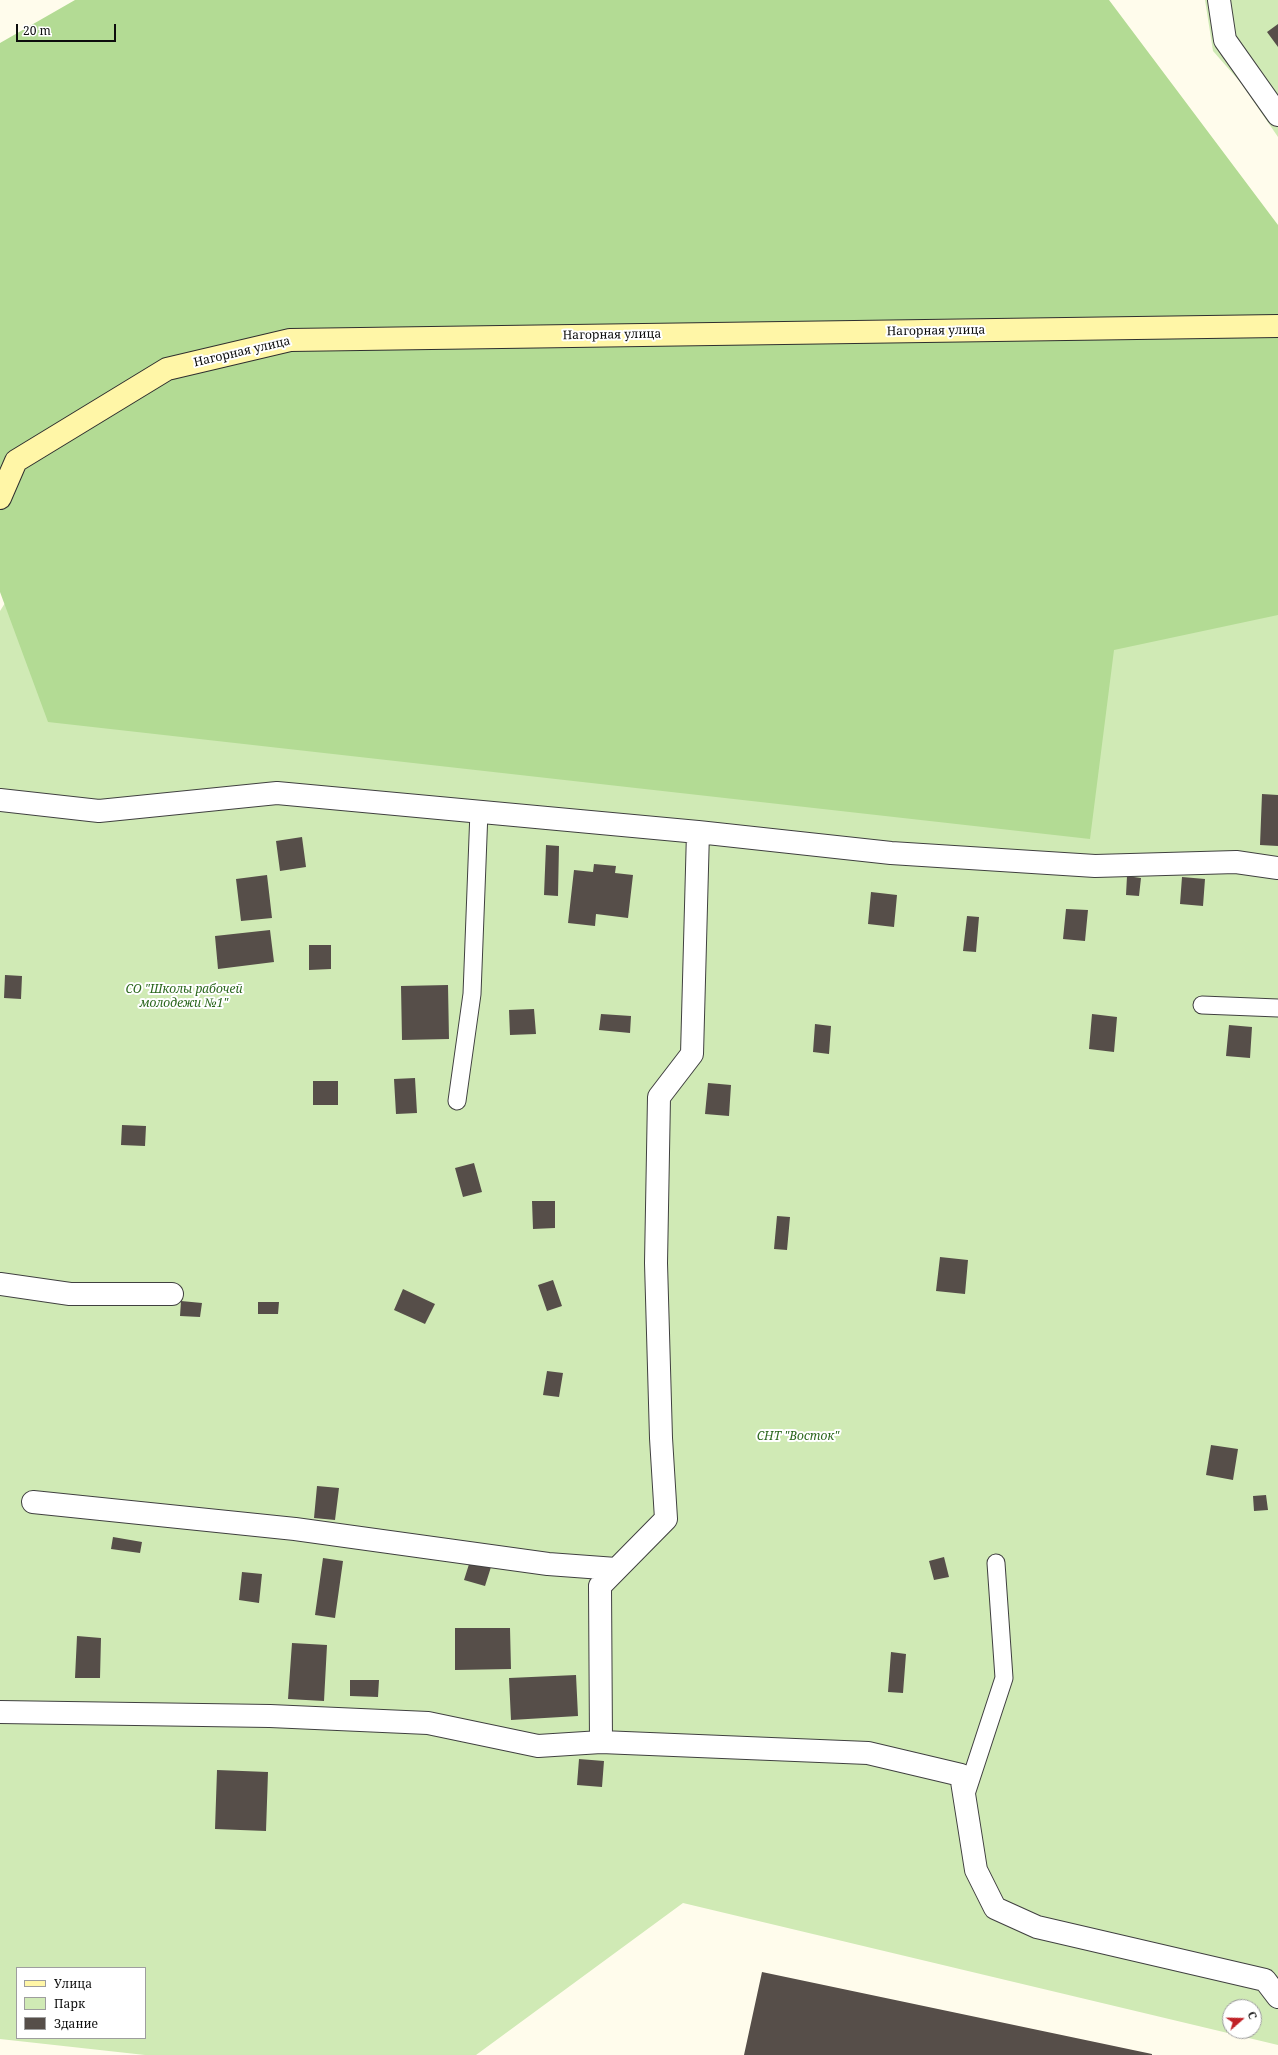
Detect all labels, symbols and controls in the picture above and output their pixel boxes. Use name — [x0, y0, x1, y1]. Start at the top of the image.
scale bar — [18, 16, 118, 42]
text: 20 m — [23, 22, 51, 39]
street label: Нагорная улица — [887, 323, 985, 339]
street label: Нагорная улица — [563, 327, 661, 343]
street label: Нагорная улица — [192, 334, 292, 370]
park label: СО "Школы рабочей молодежи №1" — [125, 983, 243, 1011]
park label: СНТ "Восток" — [757, 1430, 839, 1444]
legend — [16, 1967, 146, 2039]
text: Улица — [54, 1975, 92, 1992]
text: Парк — [54, 1995, 85, 2012]
north arrow — [1222, 1999, 1262, 2039]
text: С — [1245, 2009, 1261, 2021]
text: Здание — [54, 2015, 98, 2032]

